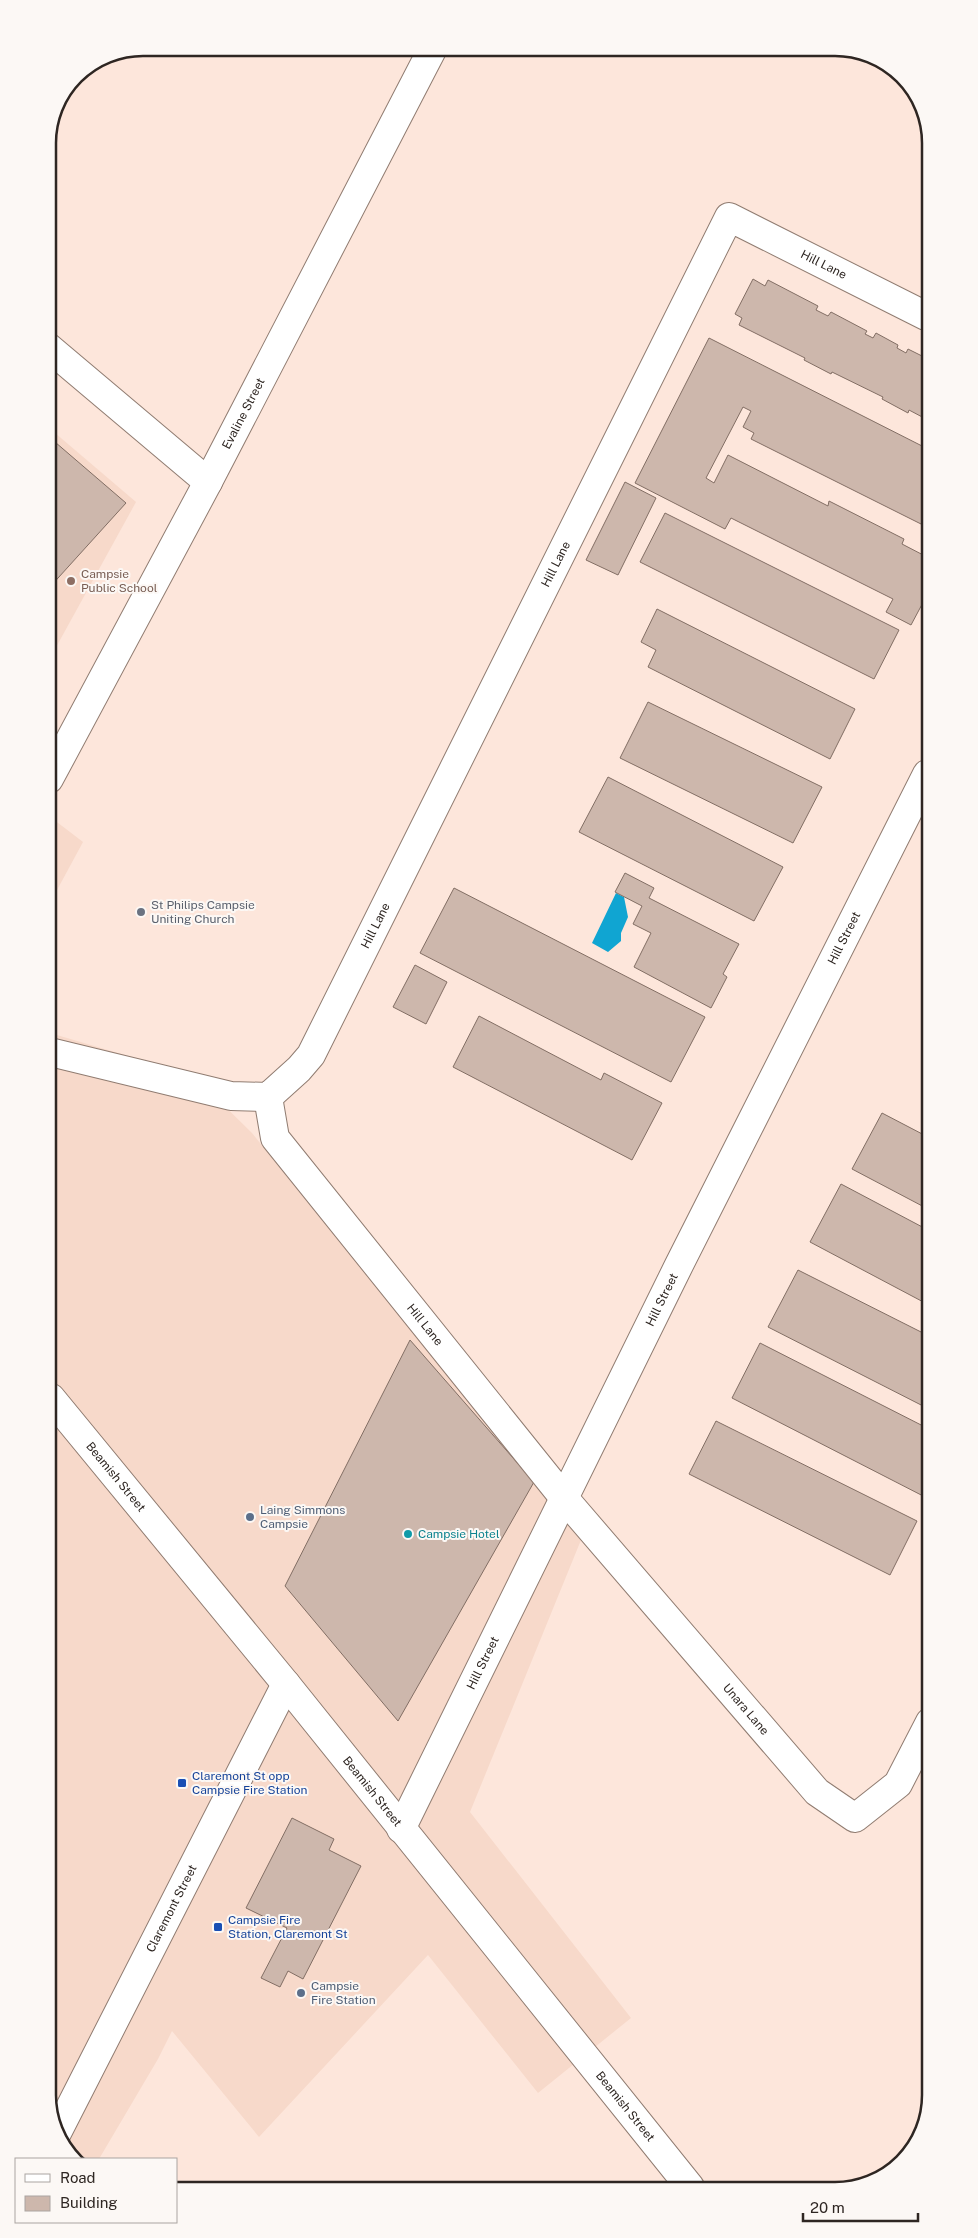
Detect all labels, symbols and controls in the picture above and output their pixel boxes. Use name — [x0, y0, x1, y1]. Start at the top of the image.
street label: Hill Lane — [799, 247, 849, 282]
street label: Evaline Street — [219, 375, 268, 451]
street label: Hill Lane — [539, 539, 573, 589]
place label: Campsie Public School — [81, 567, 158, 595]
marker: Campsie Public School — [65, 575, 77, 587]
place label: St Philips Campsie Uniting Church — [151, 898, 255, 926]
street label: Hill Lane — [358, 900, 393, 951]
marker: St Philips Campsie Uniting Church — [135, 906, 147, 918]
street label: Hill Street — [825, 909, 863, 967]
street label: Hill Street — [643, 1271, 681, 1329]
street label: Hill Lane — [404, 1301, 446, 1348]
street label: Beamish Street — [83, 1439, 149, 1515]
place label: Laing Simmons Campsie — [260, 1503, 345, 1531]
marker: Laing Simmons Campsie — [244, 1511, 256, 1523]
place label: Campsie Hotel — [418, 1527, 500, 1541]
marker: Campsie Hotel — [402, 1528, 414, 1540]
street label: Hill Street — [464, 1634, 502, 1692]
street label: Unara Lane — [720, 1681, 772, 1738]
street label: Beamish Street — [340, 1754, 405, 1830]
place label: Claremont St opp Campsie Fire Station — [192, 1769, 308, 1797]
marker: Claremont St opp Campsie Fire Station — [176, 1777, 188, 1789]
street label: Claremont Street — [143, 1862, 200, 1955]
place label: Campsie Fire Station, Claremont St — [228, 1913, 348, 1941]
marker: Campsie Fire Station, Claremont St — [212, 1921, 224, 1933]
place label: Campsie Fire Station — [311, 1979, 376, 2007]
marker: Campsie Fire Station — [295, 1987, 307, 1999]
street label: Beamish Street — [593, 2069, 658, 2145]
legend — [15, 2158, 178, 2223]
text: Road — [60, 2169, 96, 2186]
scale bar — [803, 2190, 918, 2222]
text: Building — [60, 2194, 118, 2211]
text: 20 m — [810, 2199, 845, 2216]

